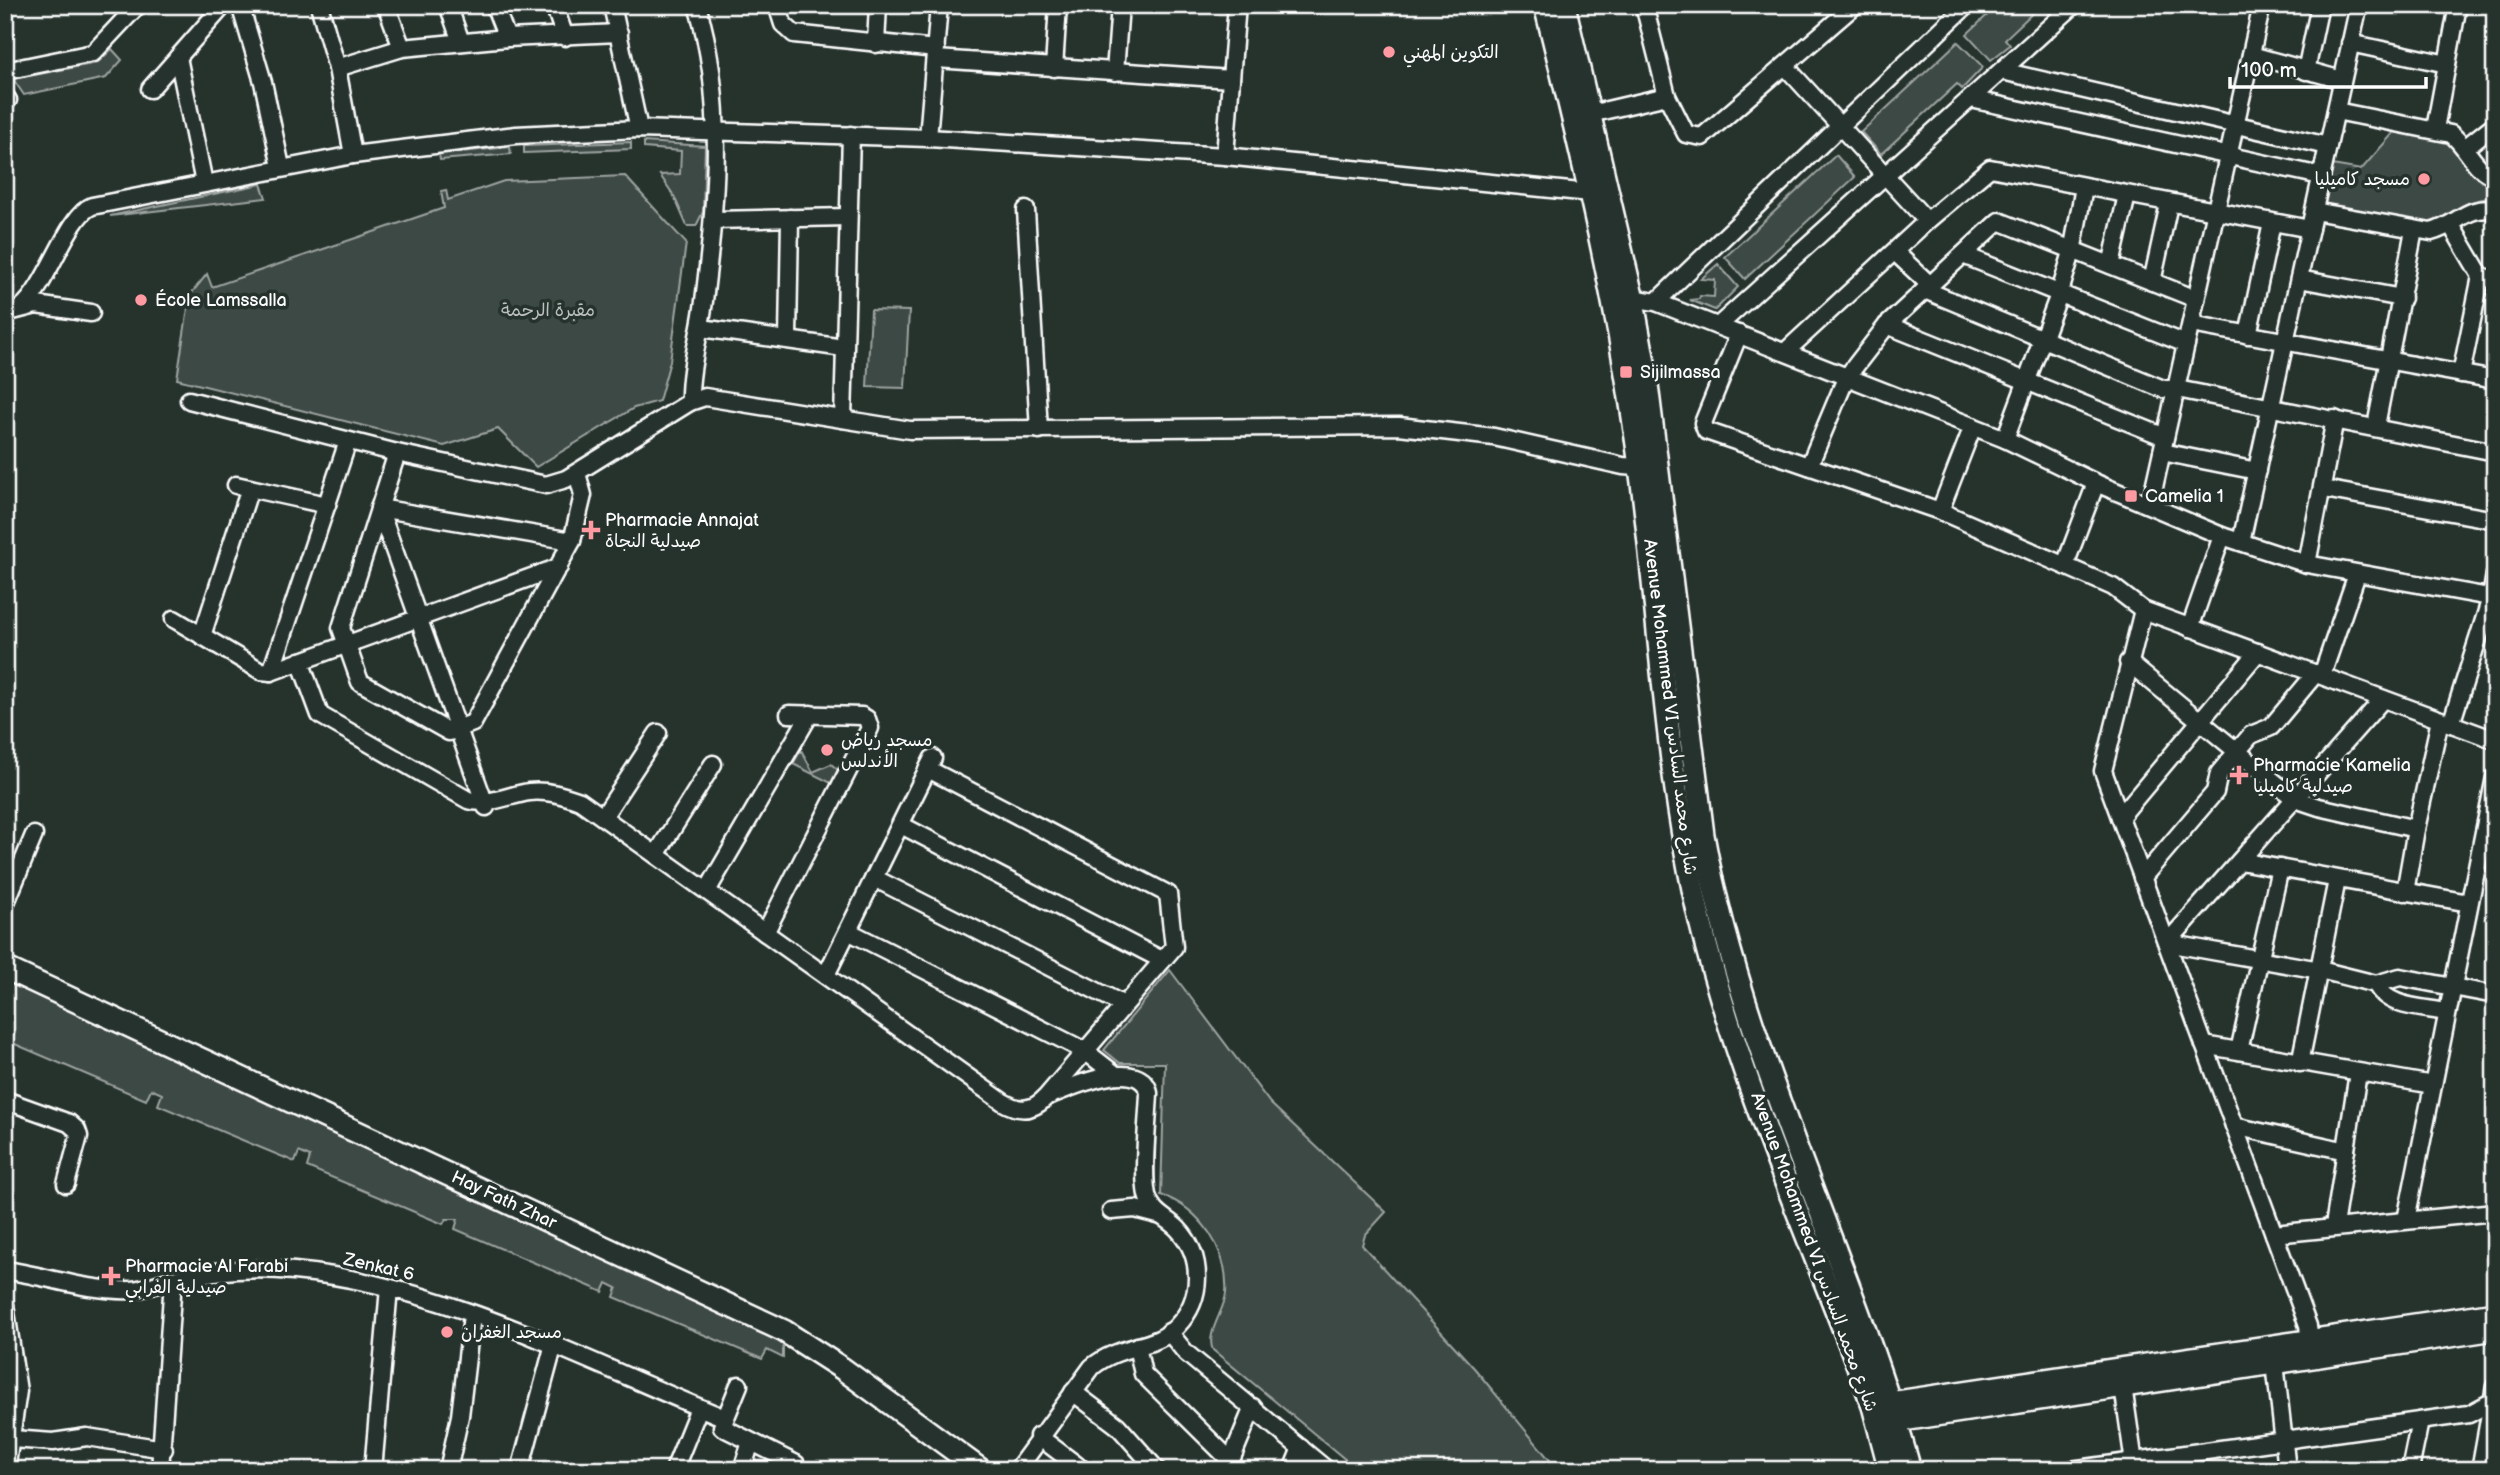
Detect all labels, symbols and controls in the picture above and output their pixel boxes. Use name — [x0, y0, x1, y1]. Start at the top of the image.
place label: التكوين المهني — [1403, 42, 1499, 68]
marker: التكوين المهني — [1381, 44, 1397, 60]
scale bar — [2230, 46, 2426, 90]
text: 100 m — [2241, 58, 2297, 83]
place label: مسجد كاميليا — [2314, 169, 2410, 190]
marker: مسجد كاميليا — [2416, 171, 2432, 187]
place label: École Lamssalla — [155, 288, 287, 311]
marker: École Lamssalla — [133, 292, 149, 308]
park label: مقبرة الرحمة — [501, 300, 595, 321]
place label: Sijilmassa — [1640, 362, 1721, 383]
marker: Sijilmassa — [1618, 364, 1634, 380]
place label: Camelia 1 — [2145, 486, 2224, 507]
marker: Camelia 1 — [2123, 488, 2139, 504]
place label: Pharmacie Annajat صيدلية النجاة — [605, 510, 759, 552]
marker: Pharmacie Annajat صيدلية النجاة — [583, 522, 599, 538]
street label: Avenue Mohammed VI شارع محمد السادس — [1638, 538, 1701, 876]
place label: مسجد رياض الأندلس — [841, 730, 933, 772]
marker: مسجد رياض الأندلس — [819, 742, 835, 758]
place label: Pharmacie Kamelia صيدلية كاميليا — [2253, 755, 2411, 797]
marker: Pharmacie Kamelia صيدلية كاميليا — [2231, 767, 2247, 783]
street label: Avenue Mohammed VI شارع محمد السادس — [1745, 1090, 1882, 1415]
street label: Hay Fath Zhar — [448, 1166, 560, 1234]
street label: Zenkat 6 — [341, 1248, 416, 1285]
place label: Pharmacie Al Farabi صيدلية الفرابي — [125, 1256, 288, 1303]
marker: Pharmacie Al Farabi صيدلية الفرابي — [103, 1268, 119, 1284]
place label: مسجد الغفران — [461, 1322, 562, 1343]
marker: مسجد الغفران — [439, 1324, 455, 1340]

